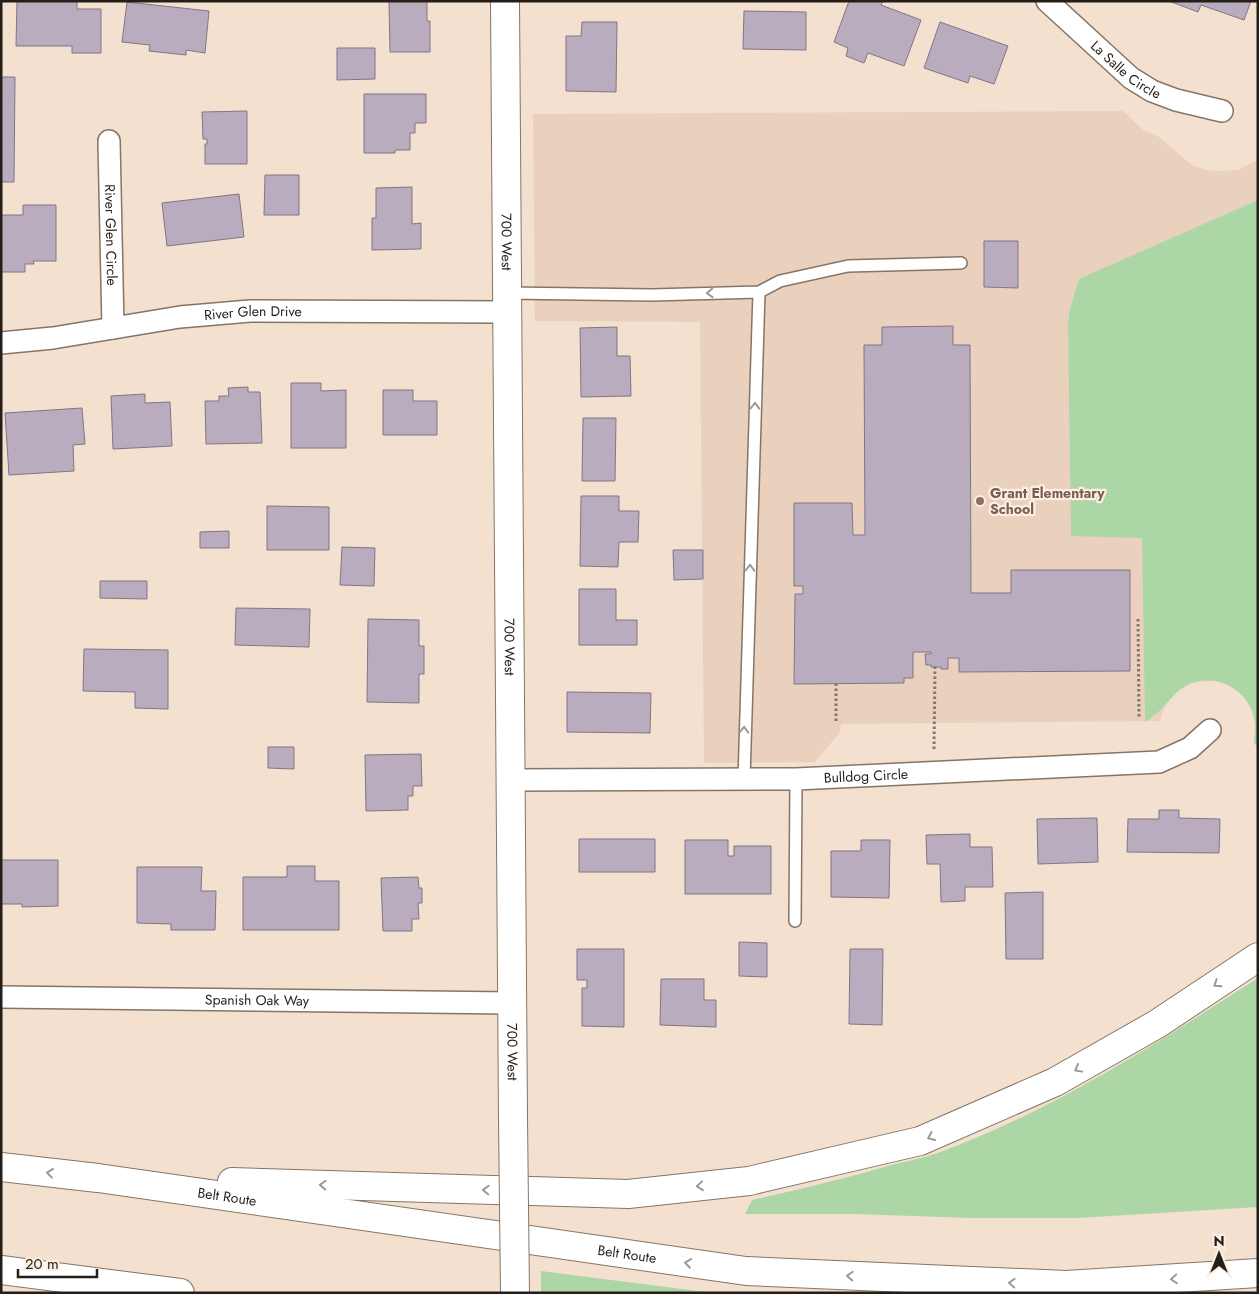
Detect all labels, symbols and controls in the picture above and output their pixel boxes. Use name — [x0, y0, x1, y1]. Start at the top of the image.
street label: La Salle Circle — [1086, 36, 1164, 103]
street label: River Glen Circle — [100, 184, 122, 286]
street label: 700 West — [497, 213, 517, 271]
one-way arrow — [706, 288, 714, 298]
street label: River Glen Drive — [203, 301, 302, 325]
one-way arrow — [750, 401, 760, 409]
place label: Grant Elementary School — [990, 483, 1105, 519]
marker: Grant Elementary School — [974, 495, 986, 507]
one-way arrow — [744, 564, 755, 572]
street label: 700 West — [499, 618, 520, 676]
one-way arrow — [739, 726, 750, 734]
street label: Bulldog Circle — [823, 764, 909, 788]
one-way arrow — [1213, 978, 1223, 987]
street label: Spanish Oak Way — [205, 989, 310, 1011]
street label: 700 West — [502, 1023, 523, 1081]
one-way arrow — [1075, 1062, 1084, 1072]
one-way arrow — [927, 1130, 936, 1141]
one-way arrow — [45, 1168, 53, 1179]
one-way arrow — [319, 1180, 327, 1190]
one-way arrow — [696, 1180, 704, 1191]
street label: Belt Route — [196, 1182, 258, 1211]
one-way arrow — [481, 1185, 489, 1195]
north arrow — [1194, 1229, 1244, 1279]
text: N — [1213, 1231, 1225, 1251]
street label: Belt Route — [596, 1240, 658, 1268]
scale bar — [18, 1246, 96, 1278]
text: 20 m — [25, 1253, 59, 1275]
one-way arrow — [683, 1258, 692, 1268]
one-way arrow — [845, 1270, 853, 1281]
one-way arrow — [1170, 1273, 1178, 1284]
one-way arrow — [1008, 1278, 1016, 1288]

